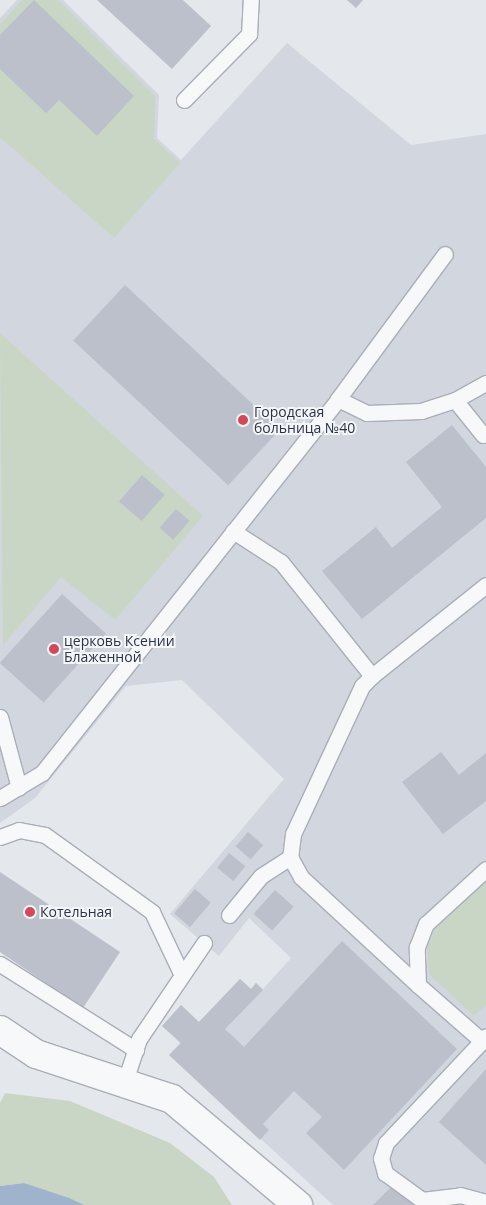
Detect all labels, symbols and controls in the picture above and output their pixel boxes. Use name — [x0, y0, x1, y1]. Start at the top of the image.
place label: Городская больница №40 — [254, 404, 355, 437]
marker: Городская больница №40 — [236, 413, 250, 427]
place label: церковь Ксении Блаженной — [64, 633, 175, 666]
marker: церковь Ксении Блаженной — [48, 643, 60, 655]
place label: Котельная — [40, 904, 112, 920]
marker: Котельная — [24, 906, 36, 918]

